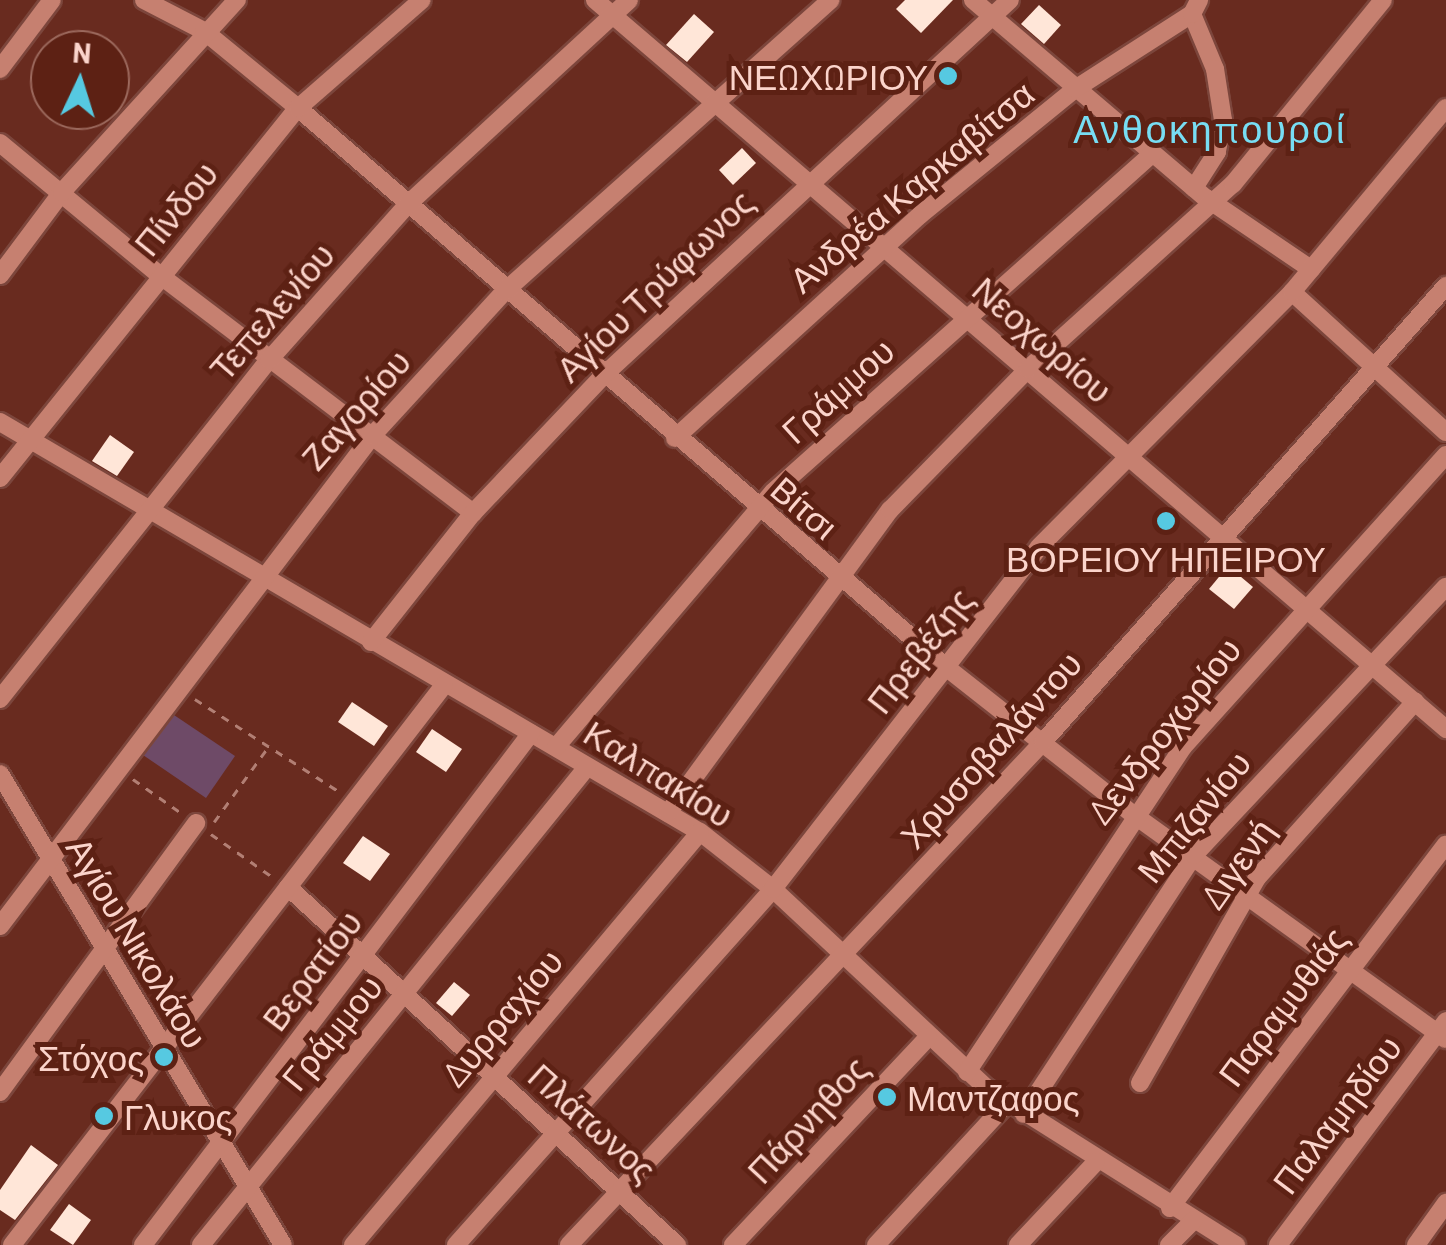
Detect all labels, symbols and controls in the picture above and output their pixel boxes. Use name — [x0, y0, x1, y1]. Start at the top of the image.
north arrow — [30, 30, 130, 130]
text: N — [71, 34, 92, 70]
place label: ΝΕΩΧΩΡΙΟΥ — [729, 55, 928, 97]
marker: ΝΕΩΧΩΡΙΟΥ — [937, 65, 959, 87]
street label: Ανδρέα Καρκαβίτσα — [780, 72, 1042, 300]
district label: Ανθοκηπουροί — [1073, 106, 1347, 152]
street label: Πίνδου — [124, 153, 226, 263]
street label: Αγίου Τρύφωνος — [547, 180, 761, 390]
street label: Τεπελενίου — [200, 234, 342, 388]
street label: Νεοχωρίου — [965, 267, 1121, 411]
street label: Γράμμου — [772, 329, 902, 451]
street label: Ζαγορίου — [292, 341, 418, 477]
street label: Βίτσι — [763, 467, 847, 547]
marker: ΒΟΡΕΙΟΥ ΗΠΕΙΡΟΥ — [1155, 510, 1177, 532]
place label: ΒΟΡΕΙΟΥ ΗΠΕΙΡΟΥ — [1006, 537, 1326, 579]
street label: Πρεβέζης — [857, 579, 981, 721]
street label: Δενδροχωρίου — [1077, 629, 1249, 831]
street label: Χρυσοβαλάντου — [891, 642, 1089, 856]
street label: Καλπακίου — [577, 711, 741, 835]
street label: Μπιζανίου — [1127, 742, 1259, 890]
street label: Διγενή — [1190, 810, 1282, 916]
street label: Αγίου Νικολάου — [59, 829, 217, 1055]
street label: Βερατίου — [252, 902, 370, 1038]
street label: Παραμυθιάς — [1209, 918, 1355, 1094]
street label: Δυρραχίου — [431, 940, 571, 1094]
street label: Γράμμου — [272, 966, 390, 1098]
street label: Παλαμηδίου — [1263, 1027, 1409, 1201]
place label: Στόχος — [38, 1036, 144, 1078]
marker: Στόχος — [153, 1046, 175, 1068]
street label: Πάρνηθος — [738, 1047, 876, 1191]
street label: Πλάτωνος — [521, 1054, 665, 1190]
place label: Μαντζαφος — [907, 1076, 1080, 1118]
marker: Μαντζαφος — [876, 1086, 898, 1108]
place label: Γλυκος — [124, 1095, 232, 1137]
marker: Γλυκος — [93, 1105, 115, 1127]

